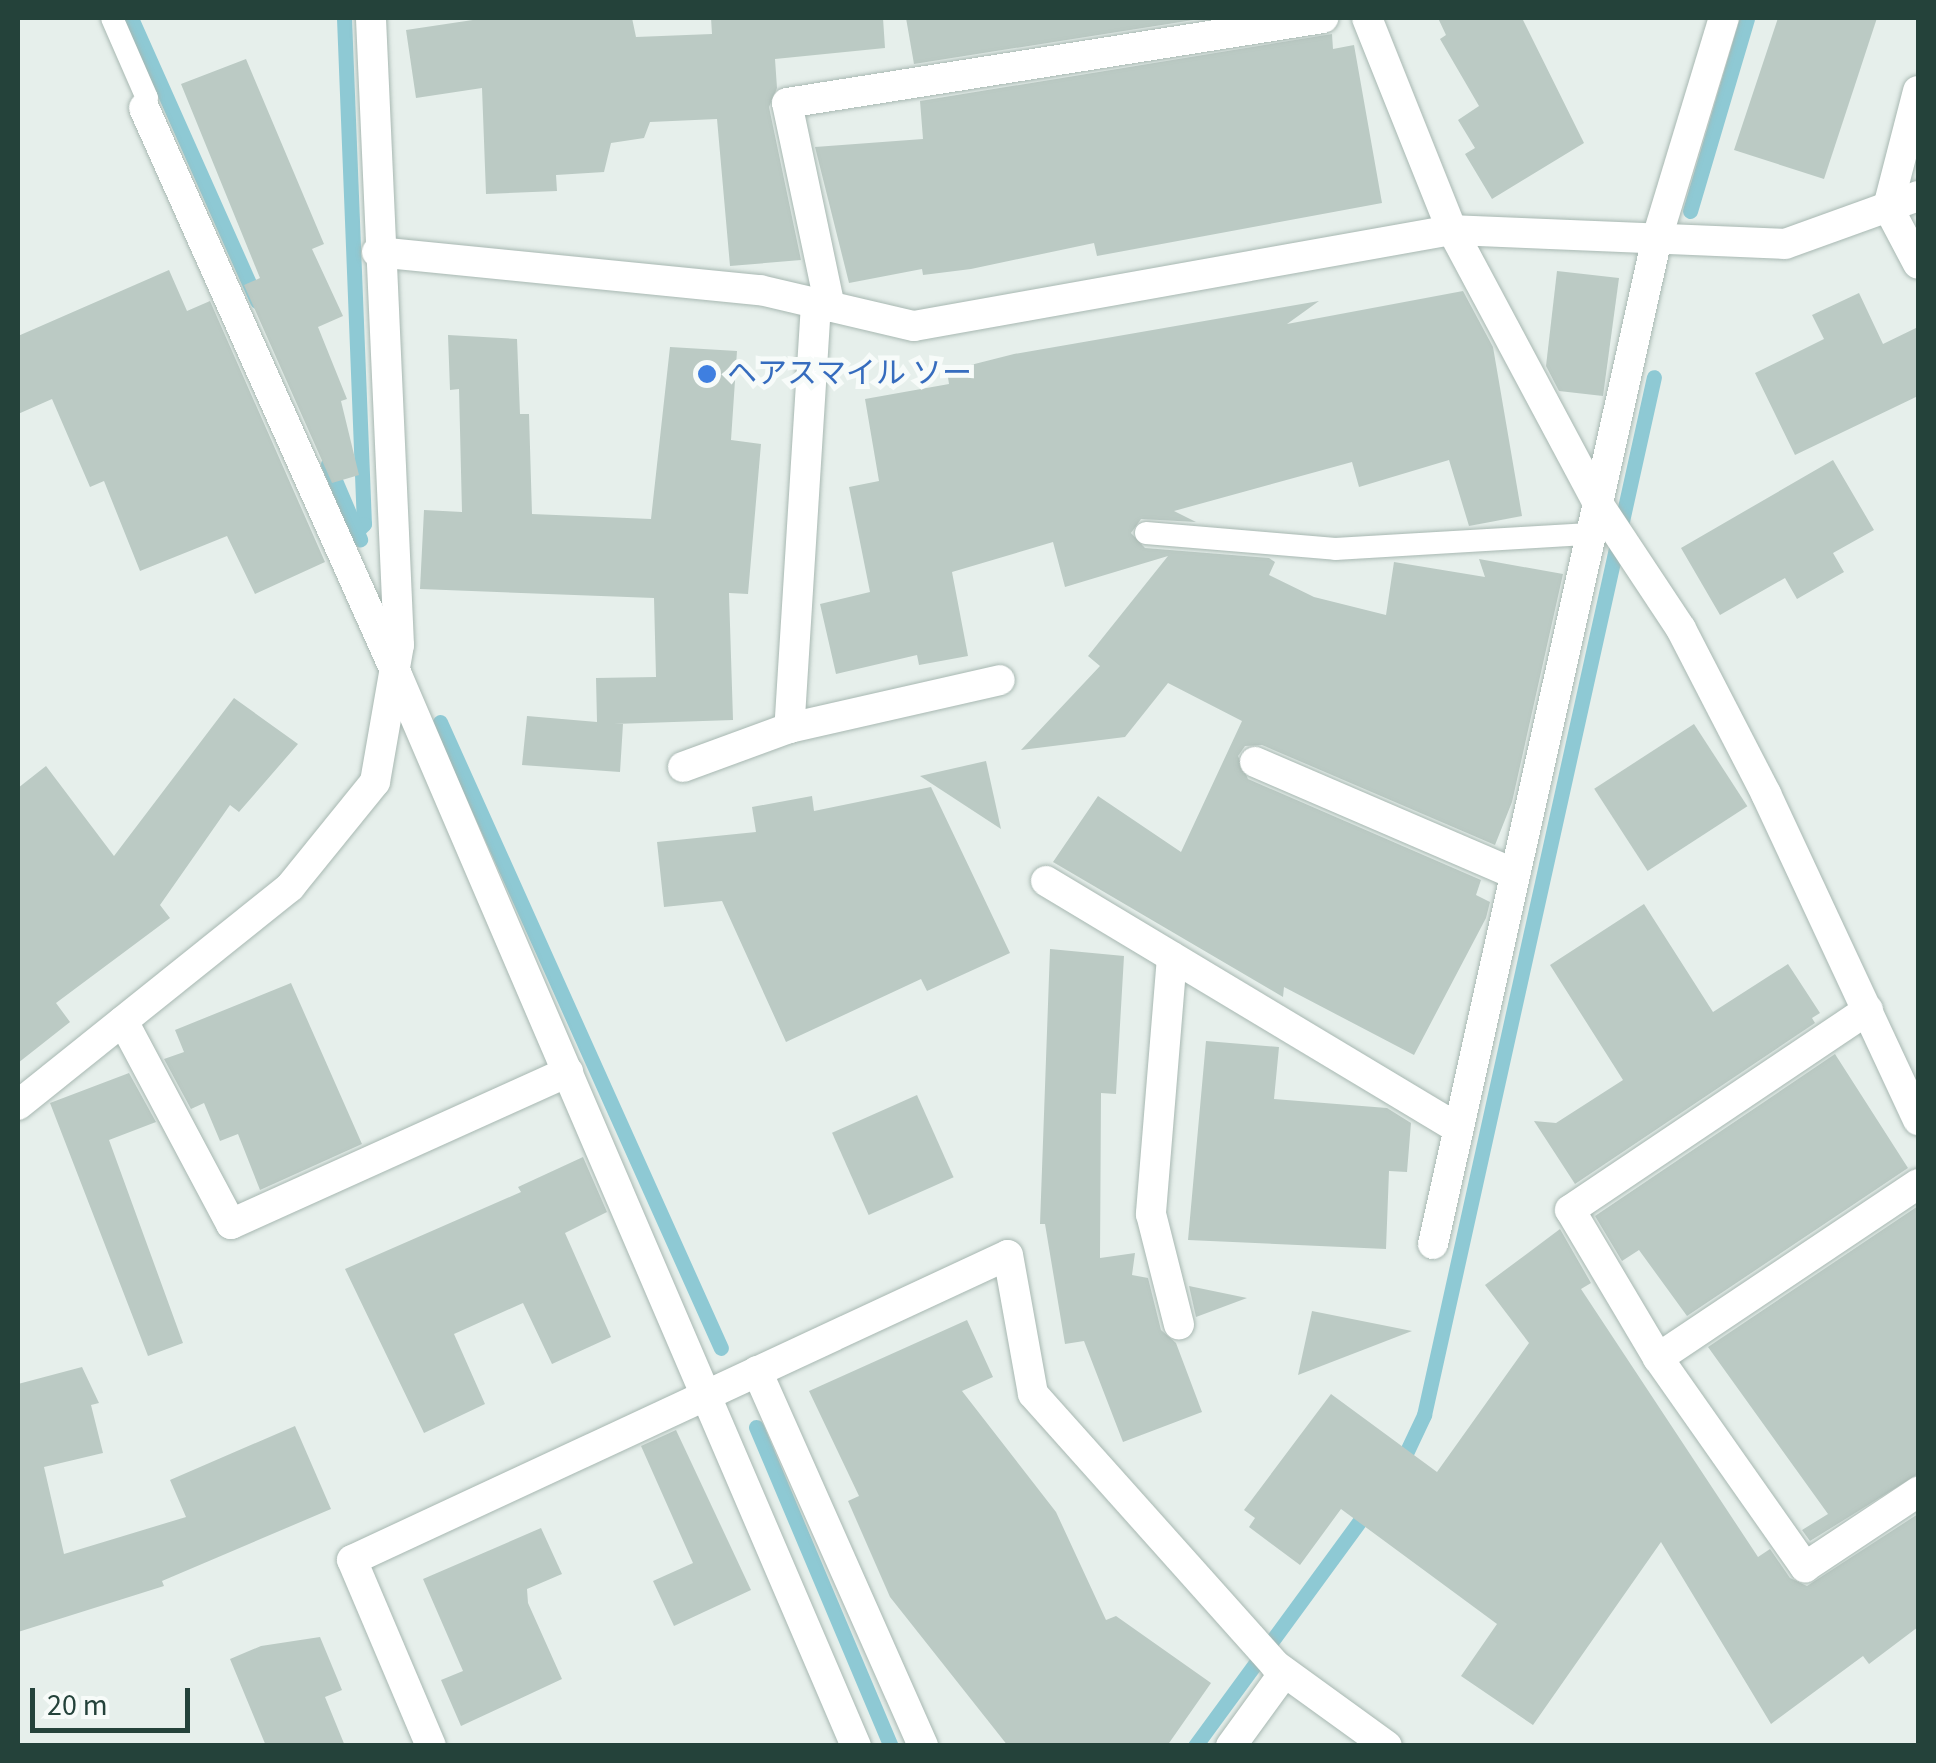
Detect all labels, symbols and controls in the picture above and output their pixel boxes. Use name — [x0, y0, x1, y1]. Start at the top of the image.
place label: ヘアスマイル ソー — [727, 356, 973, 392]
marker: ヘアスマイル ソー — [696, 363, 718, 385]
scale bar — [35, 1668, 195, 1730]
text: 20 m — [47, 1684, 108, 1727]

